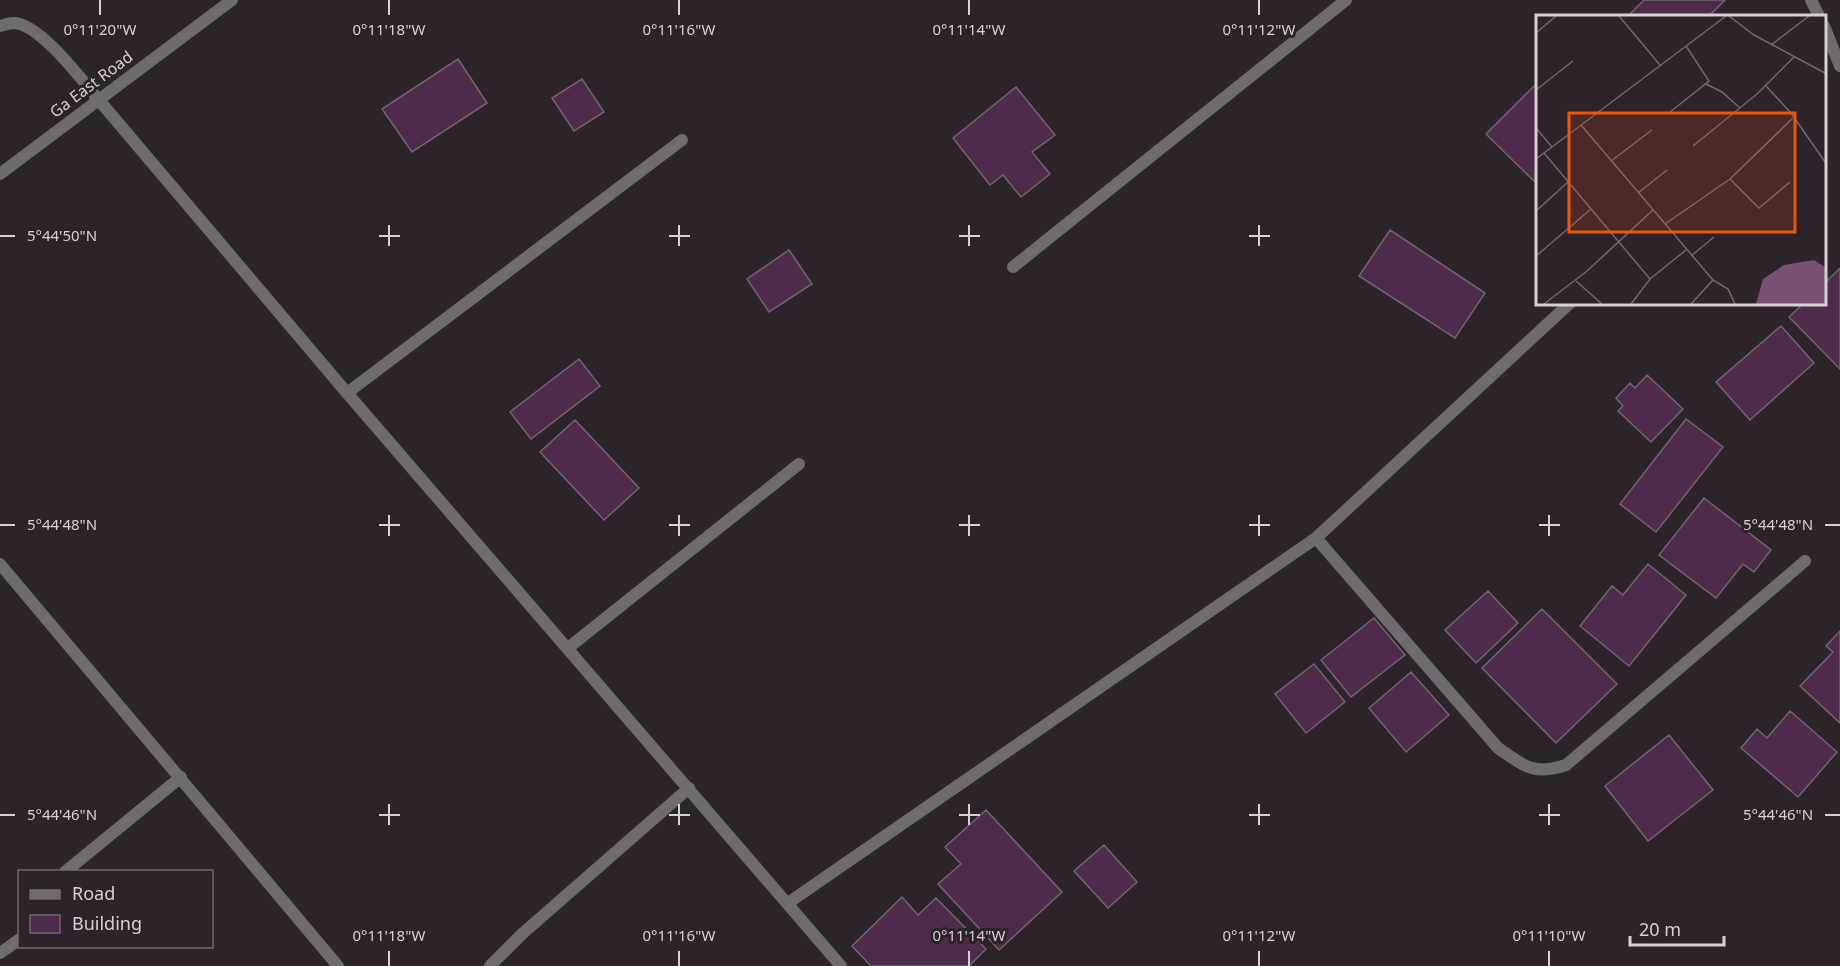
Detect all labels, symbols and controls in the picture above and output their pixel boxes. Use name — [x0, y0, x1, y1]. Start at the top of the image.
inset map — [1536, 15, 1825, 304]
text: 0°11'20"W — [63, 19, 137, 39]
text: 0°11'18"W — [352, 19, 426, 39]
text: 0°11'16"W — [642, 19, 716, 39]
text: 0°11'14"W — [932, 19, 1006, 39]
text: 0°11'12"W — [1222, 19, 1296, 39]
street label: Ga East Road — [45, 46, 137, 122]
text: 5°44'50"N — [27, 225, 97, 245]
text: 5°44'48"N — [27, 514, 97, 534]
text: 5°44'48"N — [1743, 514, 1813, 534]
text: 5°44'46"N — [27, 804, 97, 824]
text: 5°44'46"N — [1743, 804, 1813, 824]
legend — [18, 870, 213, 948]
text: Road — [72, 881, 115, 905]
scale bar — [1630, 909, 1724, 947]
text: Building — [72, 911, 142, 935]
text: 20 m — [1639, 917, 1681, 941]
text: 0°11'18"W — [352, 925, 426, 945]
text: 0°11'16"W — [642, 925, 716, 945]
text: 0°11'14"W — [932, 925, 1006, 945]
text: 0°11'12"W — [1222, 925, 1296, 945]
text: 0°11'10"W — [1512, 925, 1586, 945]

